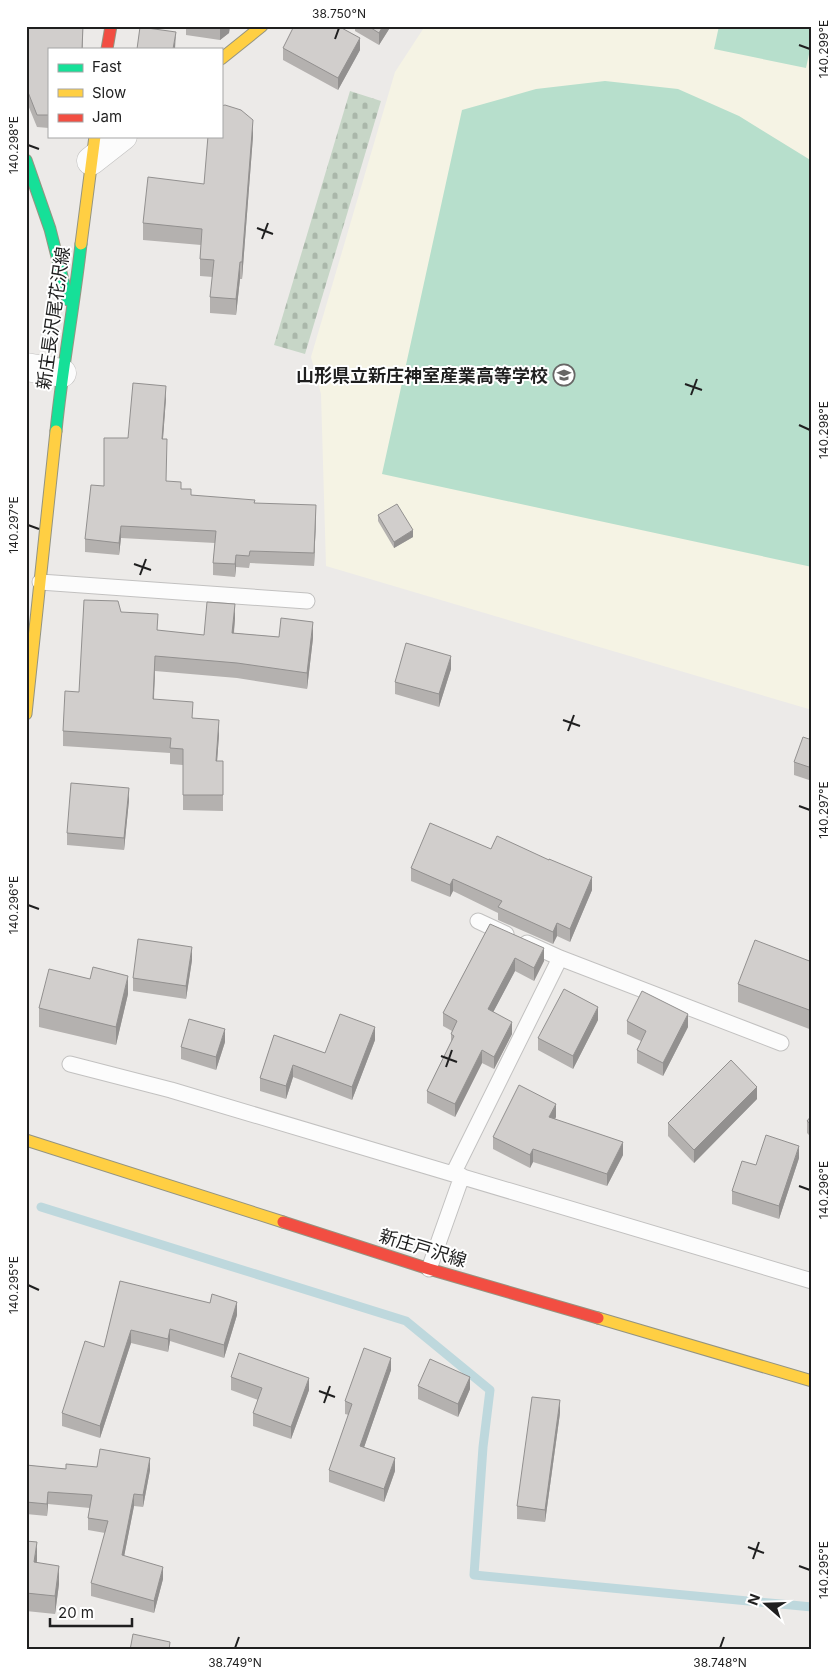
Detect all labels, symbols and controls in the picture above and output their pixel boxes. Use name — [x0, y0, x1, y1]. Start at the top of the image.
text: 38.750°N — [312, 6, 366, 21]
text: 140.299°E — [816, 20, 831, 78]
legend — [48, 48, 222, 138]
text: Fast — [92, 57, 122, 76]
text: Slow — [92, 83, 126, 102]
text: Jam — [92, 107, 122, 126]
text: 140.298°E — [6, 116, 21, 174]
street label: 新庄長沢尾花沢線 — [33, 245, 73, 391]
school or university icon: 山形県立新庄神室産業高等学校 — [552, 363, 576, 387]
place label: 山形県立新庄神室産業高等学校 — [296, 365, 548, 386]
text: 140.298°E — [816, 401, 831, 459]
text: 140.297°E — [6, 496, 21, 554]
text: 140.297°E — [816, 781, 831, 839]
text: 140.296°E — [6, 876, 21, 934]
text: 140.296°E — [816, 1161, 831, 1219]
street label: 新庄戸沢線 — [377, 1225, 469, 1271]
text: 140.295°E — [6, 1256, 21, 1314]
text: 140.295°E — [816, 1541, 831, 1599]
north arrow — [740, 1578, 790, 1628]
text: N — [744, 1591, 763, 1607]
scale bar — [50, 1596, 132, 1628]
text: 20 m — [58, 1603, 94, 1622]
text: 38.749°N — [208, 1655, 262, 1670]
text: 38.748°N — [693, 1655, 747, 1670]

